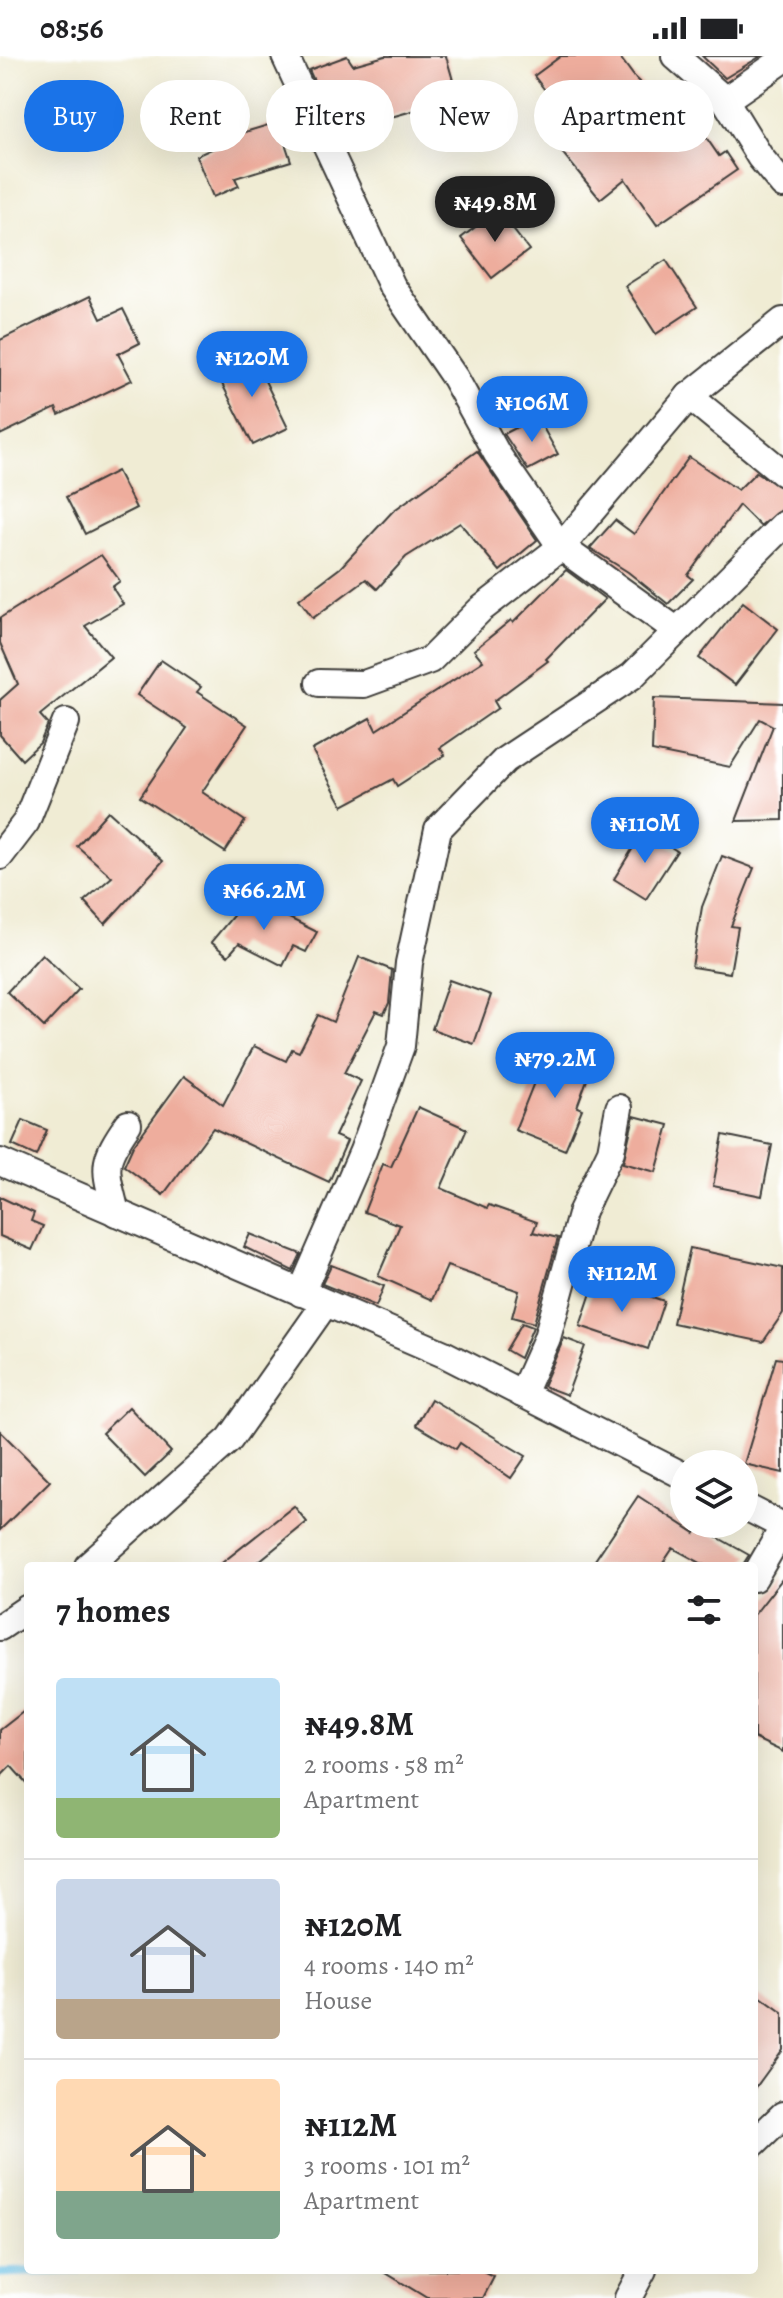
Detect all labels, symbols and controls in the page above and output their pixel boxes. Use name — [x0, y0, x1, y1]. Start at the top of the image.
text: 08:56 — [40, 8, 103, 48]
chip: Buy — [24, 80, 124, 152]
chip: Rent — [140, 80, 250, 152]
chip: Filters — [266, 80, 394, 152]
chip: New — [410, 80, 518, 152]
chip: Apartment — [534, 80, 714, 152]
pin: ₦49.8M — [430, 176, 560, 244]
text: ₦49.8M — [453, 184, 537, 219]
pin: ₦120M — [196, 331, 308, 399]
text: ₦120M — [214, 339, 290, 374]
pin: ₦106M — [476, 376, 588, 444]
text: ₦106M — [495, 384, 569, 419]
pin: ₦110M — [589, 797, 701, 865]
text: ₦110M — [609, 805, 681, 840]
pin: ₦66.2M — [199, 864, 329, 932]
text: ₦66.2M — [222, 872, 306, 907]
pin: ₦79.2M — [490, 1032, 620, 1100]
text: ₦79.2M — [513, 1040, 597, 1075]
pin: ₦112M — [566, 1246, 678, 1314]
text: ₦112M — [586, 1254, 658, 1289]
map controls — [670, 1450, 758, 1538]
button: layers — [670, 1450, 758, 1538]
text: 7 homes — [56, 1587, 171, 1634]
icon: filters — [682, 1588, 726, 1632]
text: ₦49.8M — [304, 1700, 414, 1747]
icon: home — [120, 1710, 216, 1806]
text: 2 rooms · 58 m² — [304, 1747, 464, 1782]
text: Apartment — [304, 1782, 419, 1817]
text: ₦120M — [304, 1901, 402, 1948]
icon: home — [120, 1911, 216, 2007]
text: 4 rooms · 140 m² — [304, 1948, 474, 1983]
text: House — [304, 1983, 372, 2018]
text: ₦112M — [304, 2101, 397, 2148]
icon: home — [120, 2111, 216, 2207]
text: 3 rooms · 101 m² — [304, 2148, 470, 2183]
text: Apartment — [304, 2183, 419, 2218]

